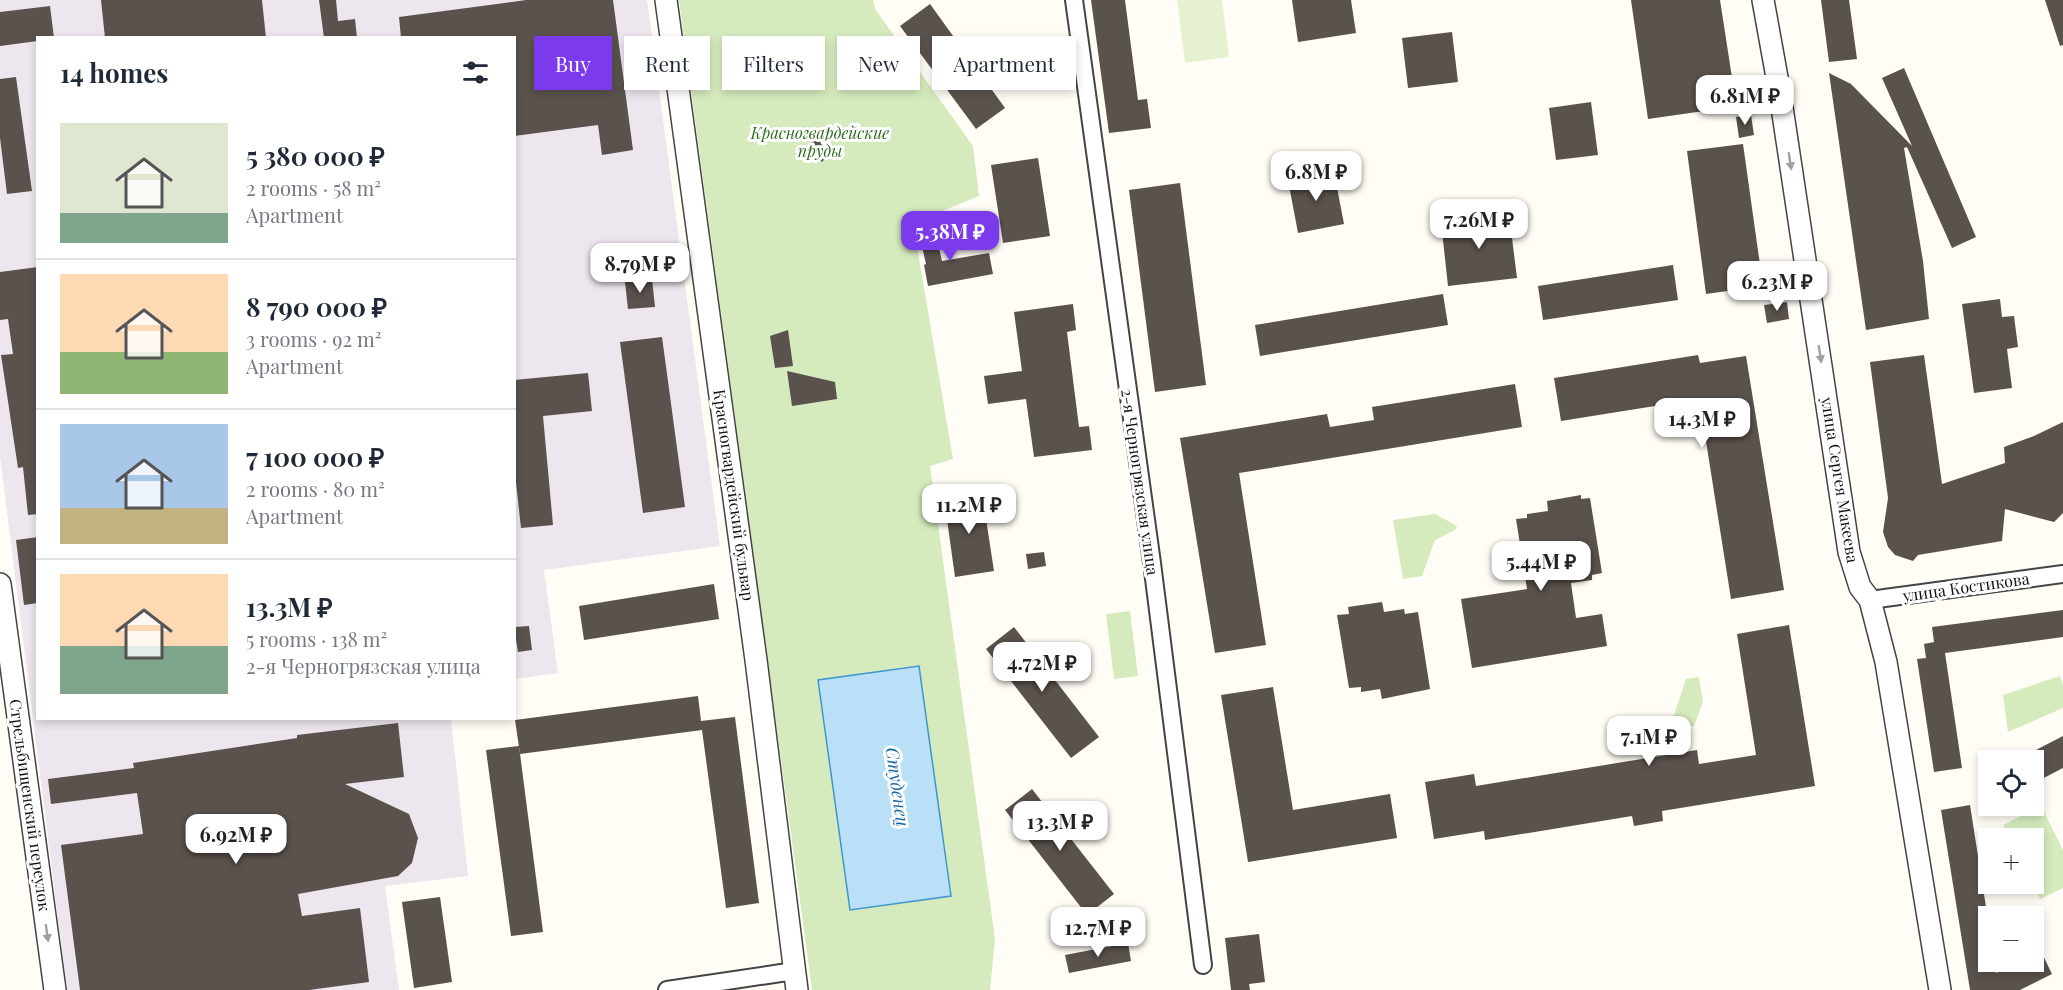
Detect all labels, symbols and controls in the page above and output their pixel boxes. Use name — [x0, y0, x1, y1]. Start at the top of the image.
chip: Buy — [534, 36, 612, 90]
chip: Rent — [624, 36, 710, 90]
chip: Filters — [722, 36, 825, 90]
chip: New — [837, 36, 920, 90]
chip: Apartment — [932, 36, 1076, 90]
text: 14 homes — [60, 55, 168, 90]
icon: filters — [459, 56, 492, 89]
pin: 6.81M ₽ — [1690, 75, 1800, 126]
text: 6.81M ₽ — [1710, 81, 1780, 108]
park label: Красногвардейские пруды — [750, 122, 889, 161]
text: 5 380 000 ₽ — [246, 138, 385, 173]
icon: home — [108, 147, 180, 219]
pin: 6.8M ₽ — [1267, 151, 1365, 202]
one-way arrow — [1786, 152, 1795, 171]
text: 6.8M ₽ — [1285, 157, 1347, 184]
text: 2 rooms · 58 m² — [246, 174, 381, 201]
pin: 7.26M ₽ — [1424, 199, 1534, 250]
text: Apartment — [246, 201, 343, 228]
text: 7.26M ₽ — [1444, 205, 1514, 232]
pin: 5.38M ₽ — [895, 211, 1005, 262]
text: 5.38M ₽ — [915, 217, 985, 244]
pin: 8.79M ₽ — [585, 243, 695, 294]
text: 8.79M ₽ — [604, 249, 676, 276]
pin: 6.23M ₽ — [1722, 261, 1832, 312]
text: 6.23M ₽ — [1741, 267, 1813, 294]
text: 8 790 000 ₽ — [246, 289, 387, 324]
icon: home — [108, 298, 180, 370]
text: 3 rooms · 92 m² — [246, 325, 382, 352]
one-way arrow — [1816, 344, 1825, 363]
text: Apartment — [246, 352, 343, 379]
street label: 2-я Черногрязская улица — [1117, 387, 1164, 576]
street label: Красногвардейский бульвар — [709, 388, 760, 602]
street label: улица Сергея Макеева — [1817, 395, 1864, 564]
pin: 14.3M ₽ — [1647, 398, 1757, 449]
text: 14.3M ₽ — [1668, 404, 1736, 431]
text: 7 100 000 ₽ — [246, 439, 384, 474]
icon: home — [108, 448, 180, 520]
text: 2 rooms · 80 m² — [246, 475, 385, 502]
pin: 11.2M ₽ — [914, 484, 1024, 535]
text: 11.2M ₽ — [936, 490, 1002, 517]
text: Apartment — [246, 502, 343, 529]
pin: 5.44M ₽ — [1486, 541, 1596, 592]
text: 5.44M ₽ — [1506, 547, 1576, 574]
street label: улица Костикова — [1900, 567, 2031, 606]
text: 13.3M ₽ — [246, 589, 333, 624]
icon: home — [108, 598, 180, 670]
text: 5 rooms · 138 m² — [246, 625, 387, 652]
pin: 4.72M ₽ — [987, 642, 1097, 693]
text: 4.72M ₽ — [1007, 648, 1077, 675]
text: 2-я Черногрязская улица — [246, 652, 481, 679]
street label: Стрельбищенский переулок — [5, 698, 56, 912]
pin: 7.1M ₽ — [1600, 716, 1698, 767]
text: 7.1M ₽ — [1621, 722, 1677, 749]
water label: Студенец — [881, 746, 915, 828]
map controls — [1978, 750, 2044, 972]
button: locate — [1978, 750, 2044, 816]
pin: 13.3M ₽ — [1005, 801, 1115, 852]
text: 13.3M ₽ — [1027, 807, 1093, 834]
pin: 6.92M ₽ — [181, 814, 291, 865]
text: 6.92M ₽ — [200, 820, 272, 847]
button: + — [1978, 828, 2044, 894]
button: − — [1978, 906, 2044, 972]
pin: 12.7M ₽ — [1043, 907, 1153, 958]
text: 12.7M ₽ — [1064, 913, 1132, 940]
one-way arrow — [43, 924, 52, 943]

